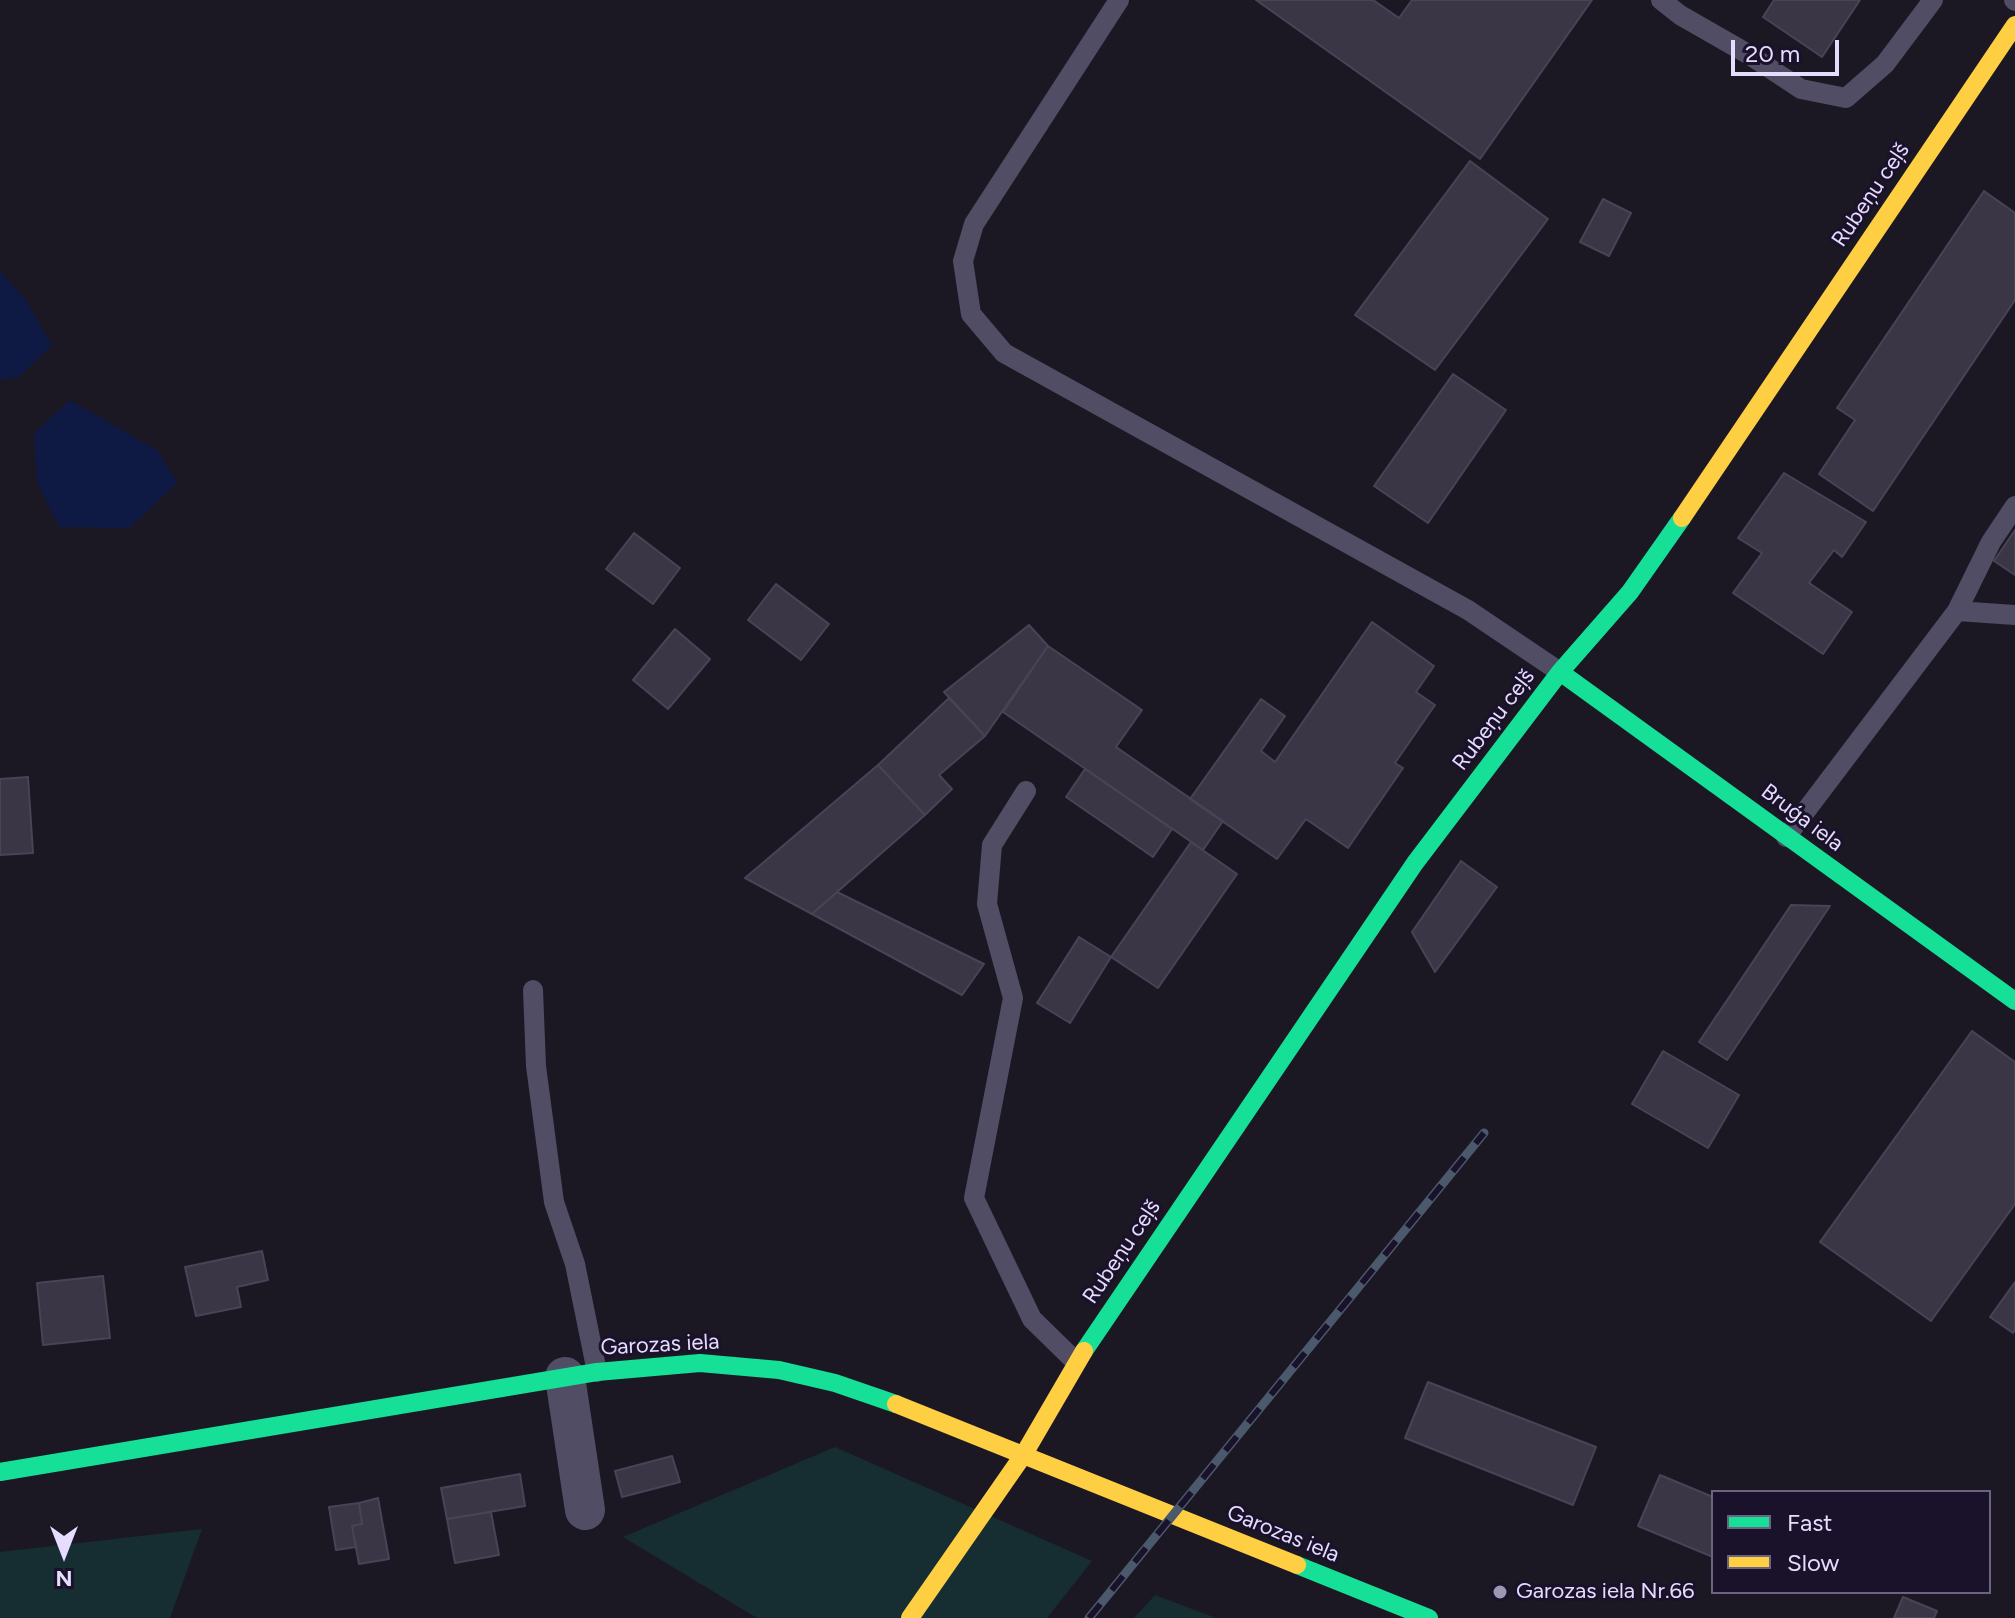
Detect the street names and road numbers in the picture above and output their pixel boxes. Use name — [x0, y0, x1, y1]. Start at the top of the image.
street label: Rubeņu ceļš — [1826, 138, 1916, 252]
street label: Rubeņu ceļš — [1447, 664, 1541, 776]
street label: Bruģa iela — [1756, 779, 1848, 857]
street label: Rubeņu ceļš — [1077, 1195, 1167, 1309]
street label: Garozas iela — [600, 1329, 720, 1361]
street label: Garozas iela — [1223, 1499, 1343, 1569]

